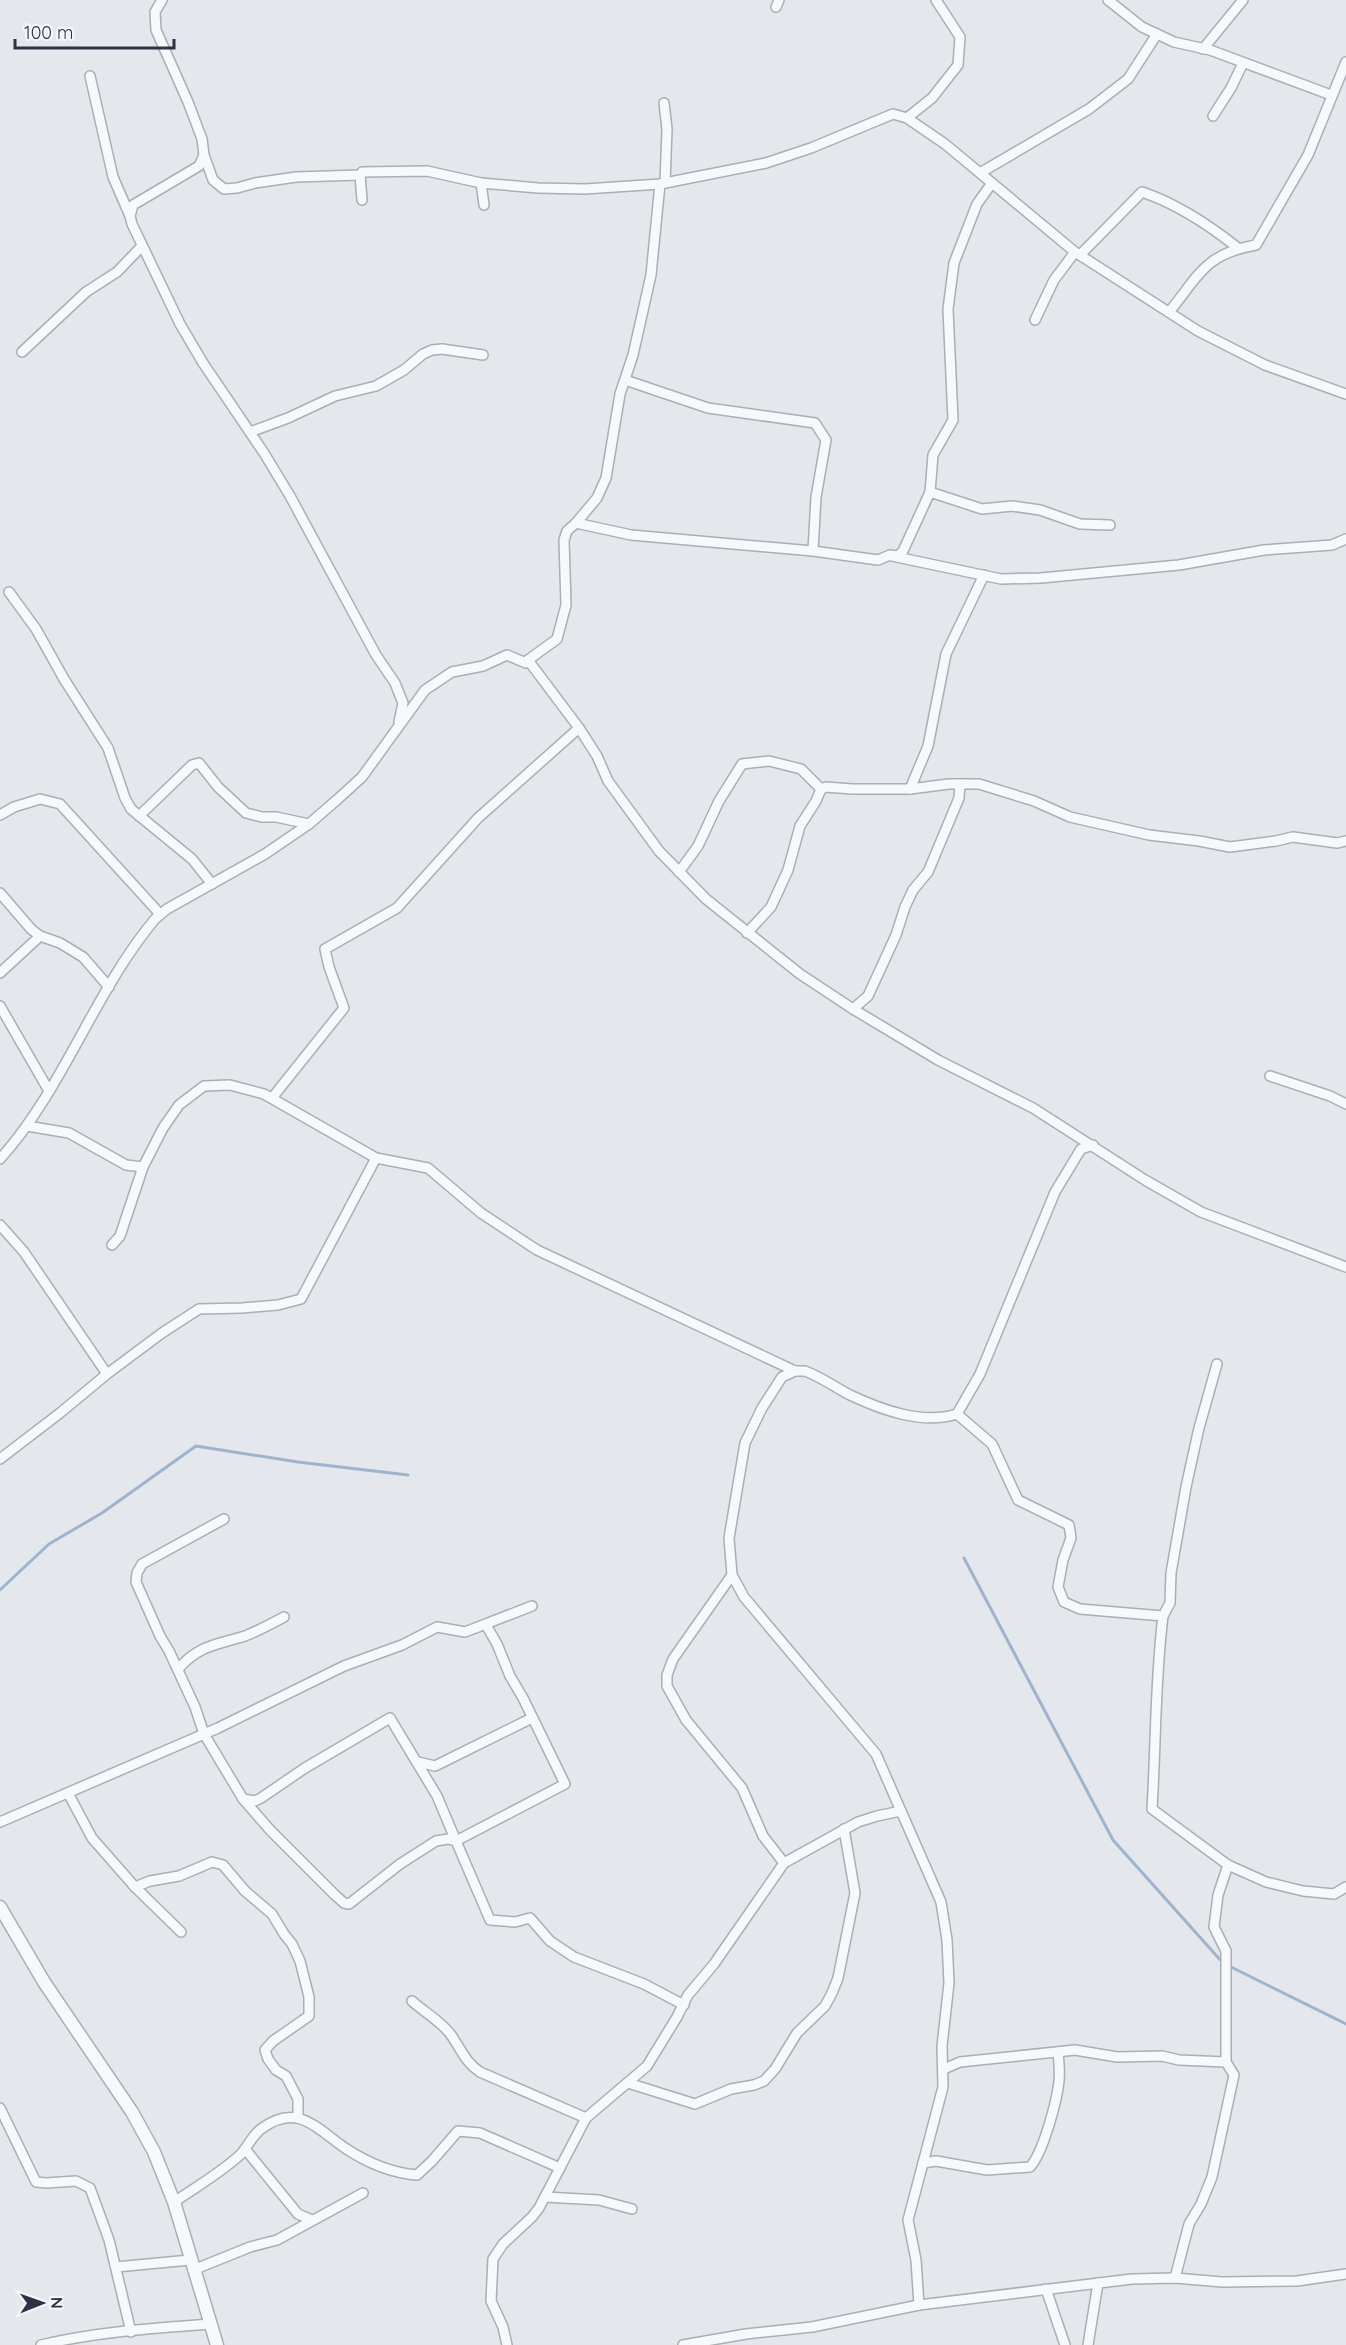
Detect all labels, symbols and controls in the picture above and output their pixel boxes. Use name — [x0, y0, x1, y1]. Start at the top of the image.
scale bar — [15, 12, 174, 50]
text: 100 m — [24, 21, 73, 44]
north arrow — [12, 2273, 72, 2333]
text: N — [47, 2297, 67, 2309]

